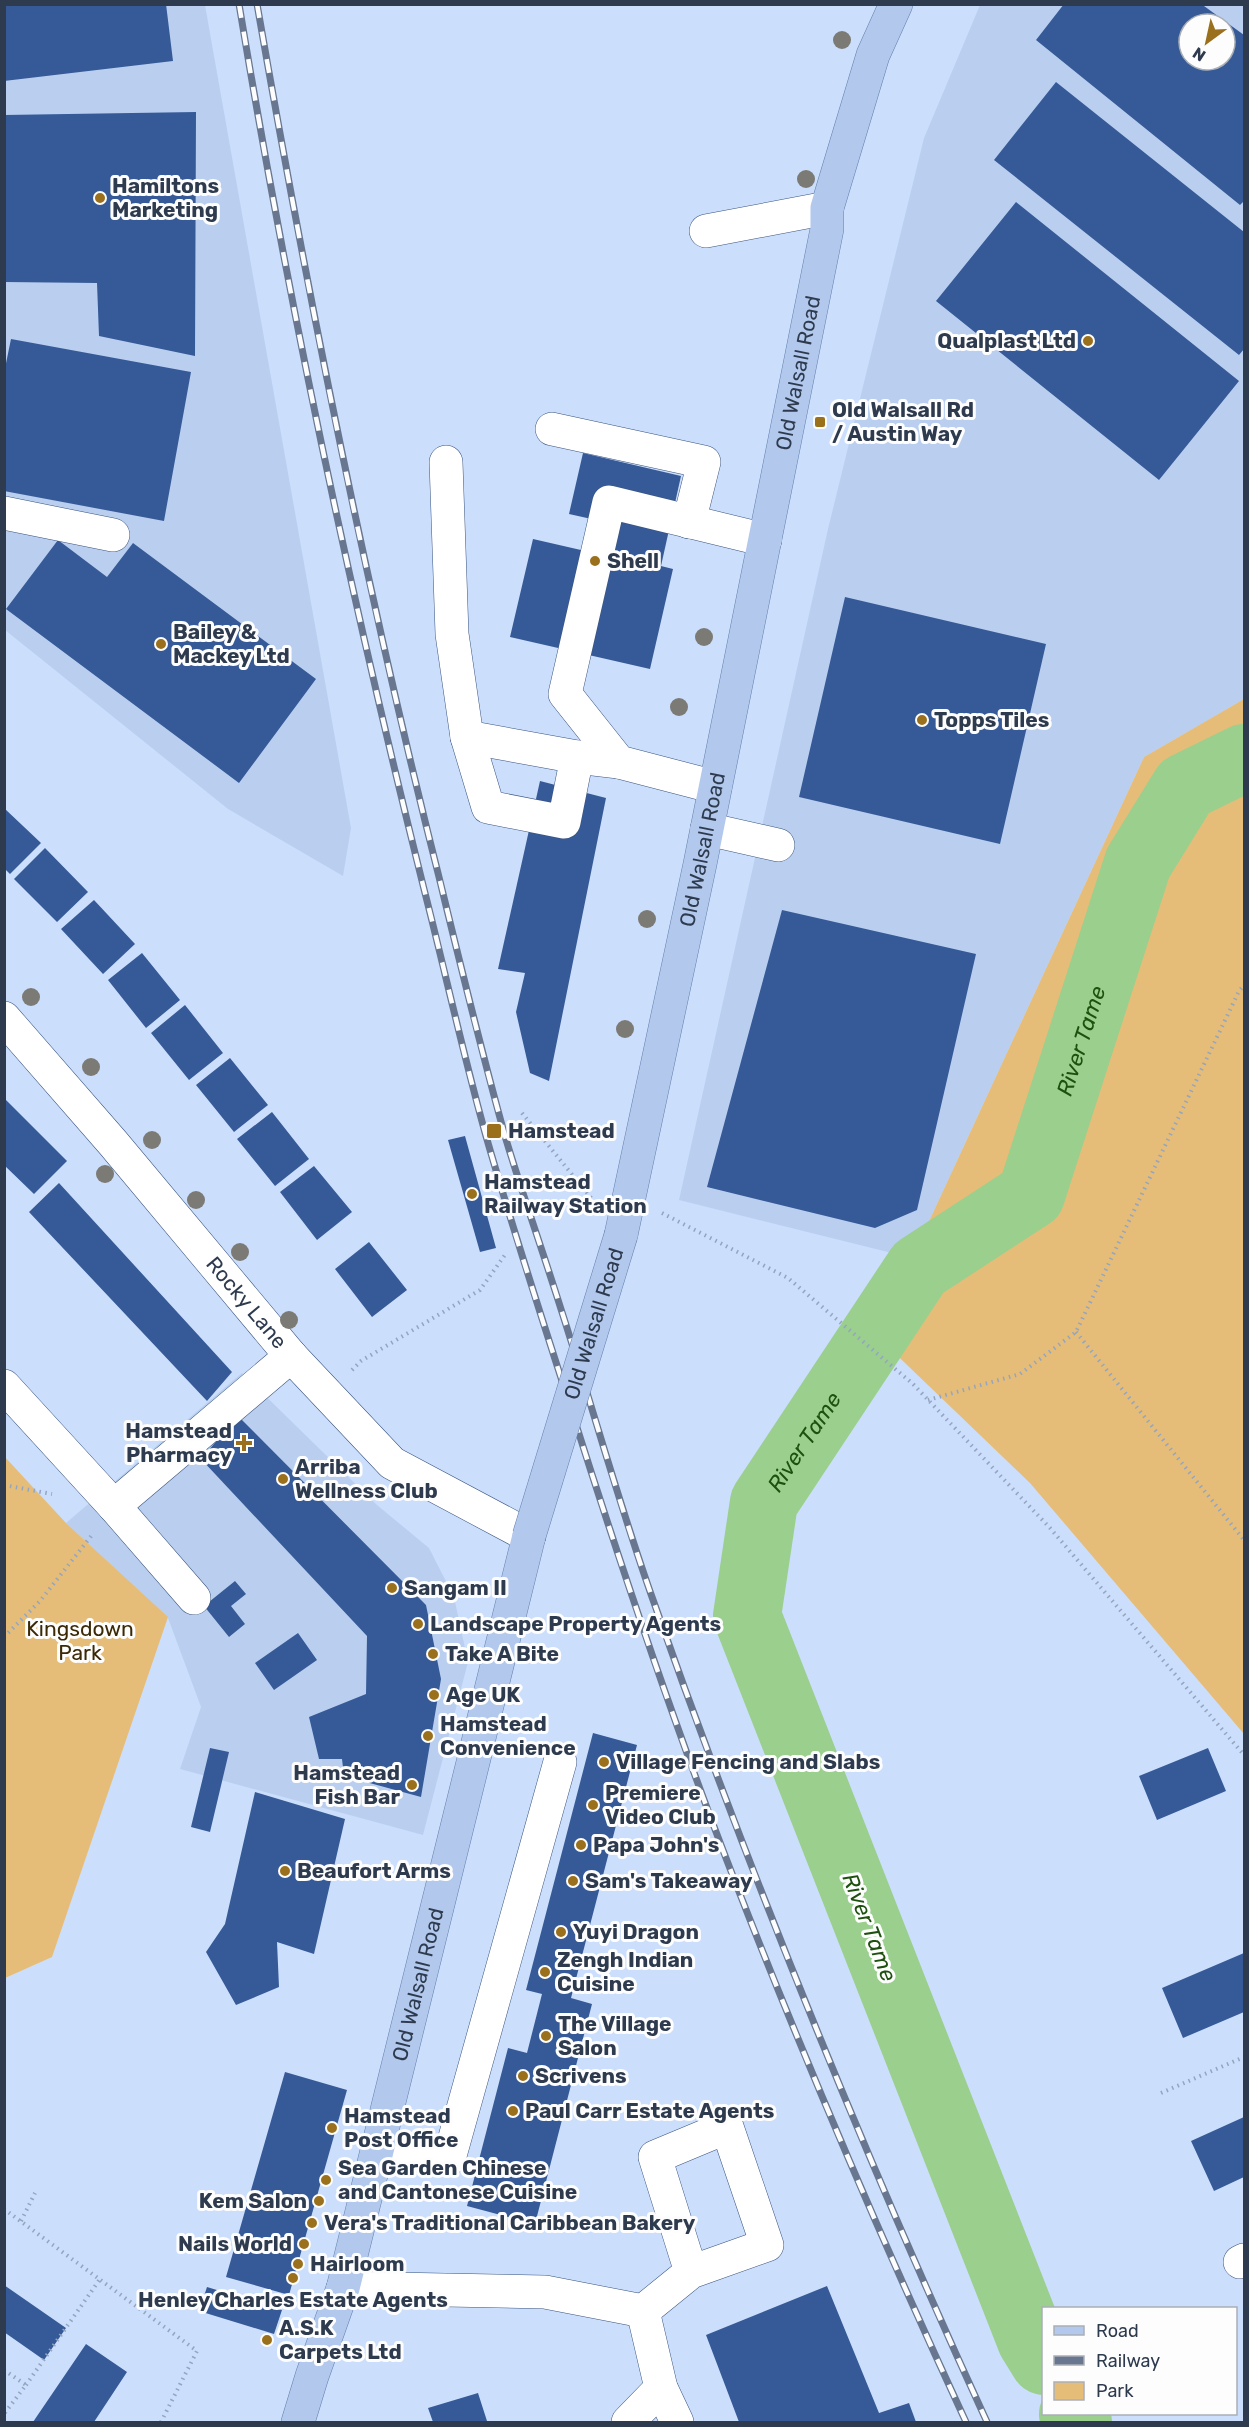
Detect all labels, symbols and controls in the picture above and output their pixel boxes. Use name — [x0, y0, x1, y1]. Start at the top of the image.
north arrow — [1177, 12, 1237, 72]
text: N — [1189, 43, 1209, 65]
place label: Hamiltons Marketing — [112, 173, 219, 222]
marker: Hamiltons Marketing — [93, 191, 107, 205]
street label: Old Walsall Road — [770, 293, 825, 452]
place label: Qualplast Ltd — [937, 328, 1076, 353]
marker: Qualplast Ltd — [1081, 334, 1095, 348]
place label: Old Walsall Rd / Austin Way — [832, 397, 974, 446]
marker: Old Walsall Rd / Austin Way — [813, 415, 827, 429]
place label: Shell — [607, 548, 659, 573]
marker: Shell — [588, 554, 602, 568]
place label: Bailey & Mackey Ltd — [173, 619, 290, 668]
marker: Bailey & Mackey Ltd — [154, 637, 168, 651]
place label: Topps Tiles — [934, 707, 1049, 732]
marker: Topps Tiles — [915, 713, 929, 727]
street label: Old Walsall Road — [674, 770, 730, 929]
water label: River Tame — [1051, 983, 1112, 1099]
place label: Hamstead — [508, 1118, 615, 1143]
marker: Hamstead — [485, 1122, 503, 1140]
place label: Hamstead Railway Station — [484, 1169, 647, 1218]
marker: Hamstead Railway Station — [465, 1187, 479, 1201]
street label: Old Walsall Road — [558, 1245, 628, 1402]
street label: Rocky Lane — [201, 1251, 292, 1353]
water label: River Tame — [762, 1387, 847, 1497]
place label: Hamstead Pharmacy — [125, 1418, 232, 1467]
marker: Hamstead Pharmacy — [237, 1436, 251, 1450]
place label: Arriba Wellness Club — [295, 1454, 438, 1503]
marker: Arriba Wellness Club — [276, 1472, 290, 1486]
place label: Sangam II — [404, 1575, 507, 1600]
marker: Sangam II — [385, 1581, 399, 1595]
place label: Landscape Property Agents — [430, 1611, 721, 1636]
park label: Kingsdown Park — [26, 1616, 134, 1665]
marker: Landscape Property Agents — [411, 1617, 425, 1631]
place label: Take A Bite — [445, 1641, 559, 1666]
marker: Take A Bite — [426, 1647, 440, 1661]
place label: Age UK — [446, 1682, 520, 1707]
marker: Age UK — [427, 1688, 441, 1702]
place label: Hamstead Convenience — [440, 1711, 576, 1760]
marker: Hamstead Convenience — [421, 1729, 435, 1743]
place label: Village Fencing and Slabs — [616, 1749, 880, 1774]
marker: Village Fencing and Slabs — [597, 1755, 611, 1769]
place label: Hamstead Fish Bar — [293, 1760, 400, 1809]
marker: Hamstead Fish Bar — [405, 1778, 419, 1792]
place label: Premiere Video Club — [605, 1780, 716, 1829]
marker: Premiere Video Club — [586, 1798, 600, 1812]
place label: Papa John's — [593, 1832, 719, 1857]
marker: Papa John's — [574, 1838, 588, 1852]
place label: Beaufort Arms — [297, 1858, 451, 1883]
marker: Beaufort Arms — [278, 1864, 292, 1878]
place label: Sam's Takeaway — [585, 1868, 753, 1893]
water label: River Tame — [837, 1869, 903, 1985]
marker: Sam's Takeaway — [566, 1874, 580, 1888]
street label: Old Walsall Road — [387, 1905, 449, 2064]
place label: Yuyi Dragon — [573, 1919, 699, 1944]
marker: Yuyi Dragon — [554, 1925, 568, 1939]
place label: Zengh Indian Cuisine — [557, 1947, 693, 1996]
marker: Zengh Indian Cuisine — [538, 1965, 552, 1979]
place label: The Village Salon — [558, 2011, 672, 2060]
marker: The Village Salon — [539, 2029, 553, 2043]
place label: Scrivens — [535, 2063, 627, 2088]
marker: Scrivens — [516, 2069, 530, 2083]
place label: Paul Carr Estate Agents — [525, 2098, 774, 2123]
place label: Hamstead Post Office — [344, 2103, 458, 2152]
marker: Paul Carr Estate Agents — [506, 2104, 520, 2118]
marker: Hamstead Post Office — [325, 2121, 339, 2135]
place label: Sea Garden Chinese and Cantonese Cuisine — [338, 2155, 577, 2204]
marker: Sea Garden Chinese and Cantonese Cuisine — [319, 2173, 333, 2187]
place label: Kem Salon — [199, 2188, 307, 2213]
marker: Kem Salon — [312, 2194, 326, 2208]
place label: Vera's Traditional Caribbean Bakery — [324, 2210, 696, 2235]
marker: Vera's Traditional Caribbean Bakery — [305, 2216, 319, 2230]
place label: Nails World — [178, 2231, 292, 2256]
marker: Nails World — [297, 2237, 311, 2251]
place label: Hairloom — [310, 2251, 404, 2276]
marker: Hairloom — [291, 2257, 305, 2271]
marker: Henley Charles Estate Agents — [286, 2271, 300, 2285]
place label: Henley Charles Estate Agents — [138, 2287, 448, 2312]
legend — [1042, 2307, 1237, 2415]
place label: A.S.K Carpets Ltd — [279, 2315, 402, 2364]
text: Road — [1096, 2320, 1139, 2342]
marker: A.S.K Carpets Ltd — [260, 2333, 274, 2347]
text: Railway — [1096, 2350, 1160, 2372]
text: Park — [1096, 2380, 1134, 2402]

